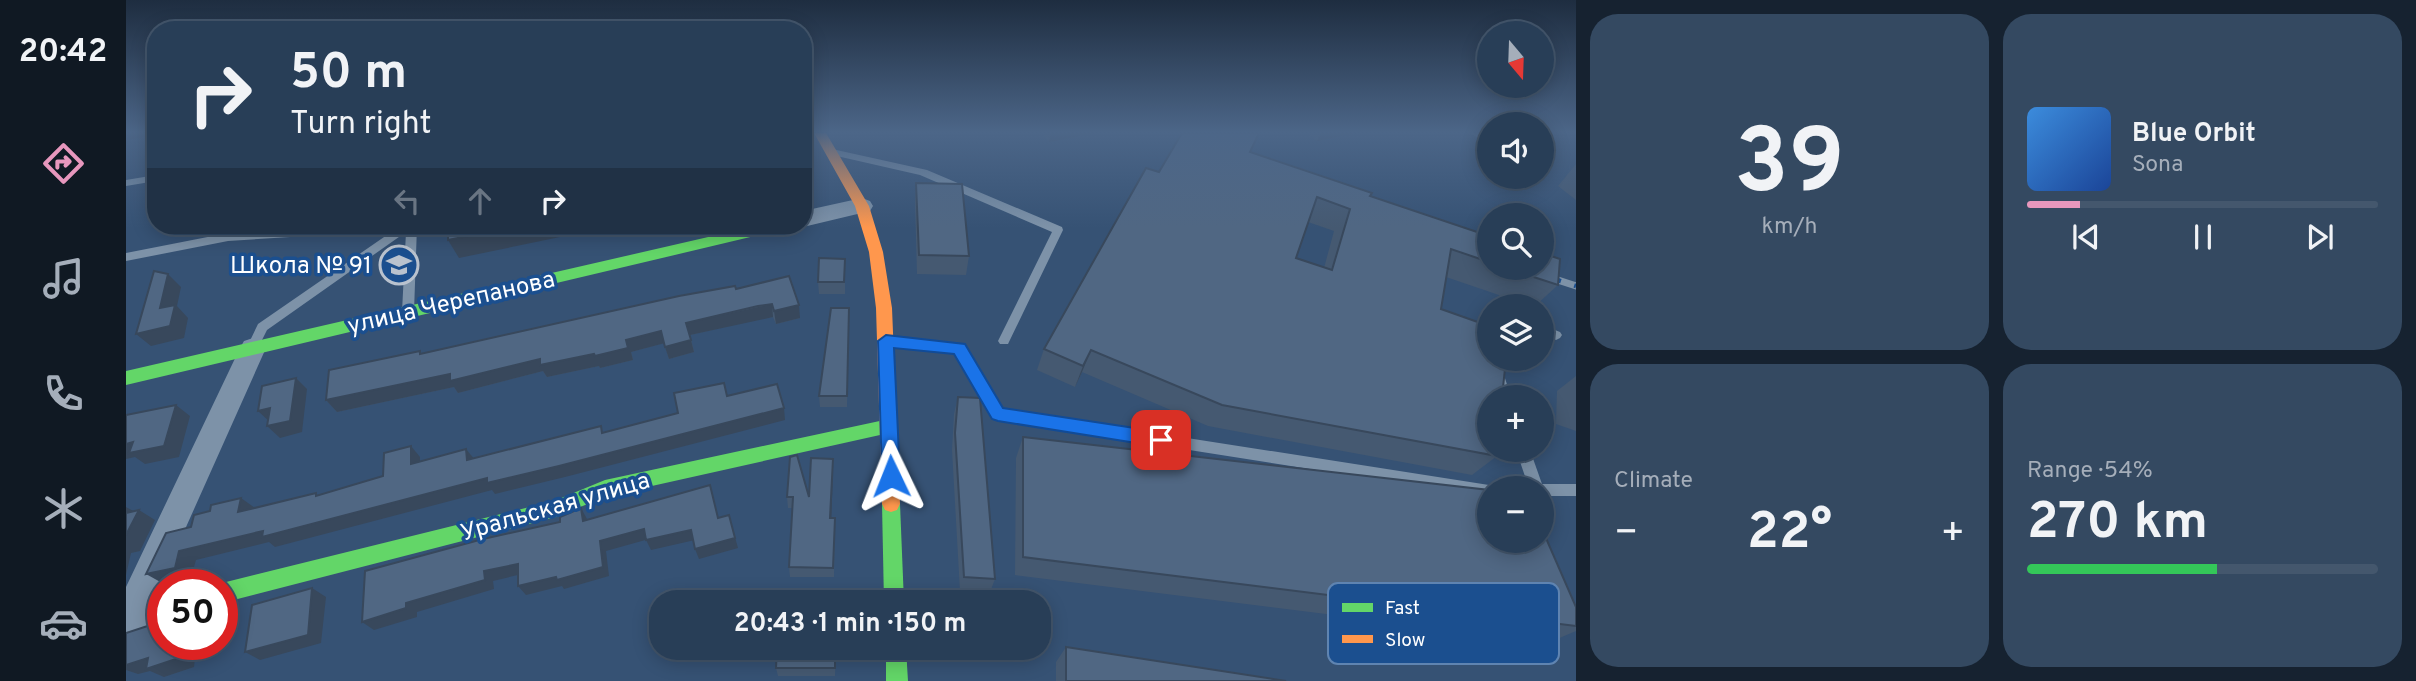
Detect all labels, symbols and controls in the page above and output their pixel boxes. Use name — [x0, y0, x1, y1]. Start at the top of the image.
north arrow — [1477, 21, 1554, 98]
map controls — [1477, 21, 1554, 553]
text: 20:42 — [19, 33, 107, 73]
text: 50 m — [290, 44, 407, 106]
icon: right — [175, 49, 266, 140]
text: Turn right — [290, 105, 432, 145]
text: 39 — [1734, 110, 1845, 225]
button: sound — [1477, 112, 1554, 189]
text: Blue Orbit — [2132, 118, 2256, 151]
icon: directions — [39, 139, 88, 188]
text: Sona — [2132, 151, 2183, 180]
icon: left — [388, 182, 426, 220]
icon: ahead — [461, 182, 499, 220]
icon: right — [534, 182, 572, 220]
button: search — [1477, 203, 1554, 280]
text: km/h — [1762, 213, 1817, 242]
icon: previous — [2067, 218, 2105, 256]
icon: pause — [2184, 218, 2222, 256]
icon: next — [2301, 218, 2339, 256]
school or university icon: Школа № 91 — [378, 244, 420, 286]
place label: Школа № 91 — [230, 252, 372, 282]
icon: music — [39, 254, 88, 303]
street label: улица Черепанова — [345, 266, 558, 342]
button: layers — [1477, 294, 1554, 371]
icon: phone — [39, 369, 88, 418]
button: + — [1477, 385, 1554, 462]
pin — [1131, 410, 1191, 470]
icon: arrive — [1142, 421, 1180, 459]
position arrow — [854, 439, 928, 513]
text: Range · 54% — [2027, 457, 2153, 486]
street label: Уральская улица — [457, 467, 654, 549]
text: Climate — [1614, 467, 1693, 496]
button: − — [1477, 476, 1554, 553]
icon: climate — [39, 484, 88, 533]
text: 270 km — [2027, 491, 2208, 557]
text: 22° — [1747, 501, 1832, 567]
text: − — [1614, 510, 1639, 559]
text: + — [1940, 510, 1965, 559]
speed limit sign: 50 — [147, 569, 238, 660]
legend — [1328, 583, 1559, 664]
text: Fast — [1385, 597, 1420, 621]
icon: car — [39, 599, 88, 648]
text: 20:43 · 1 min · 150 m — [734, 608, 966, 641]
text: Slow — [1385, 629, 1425, 653]

